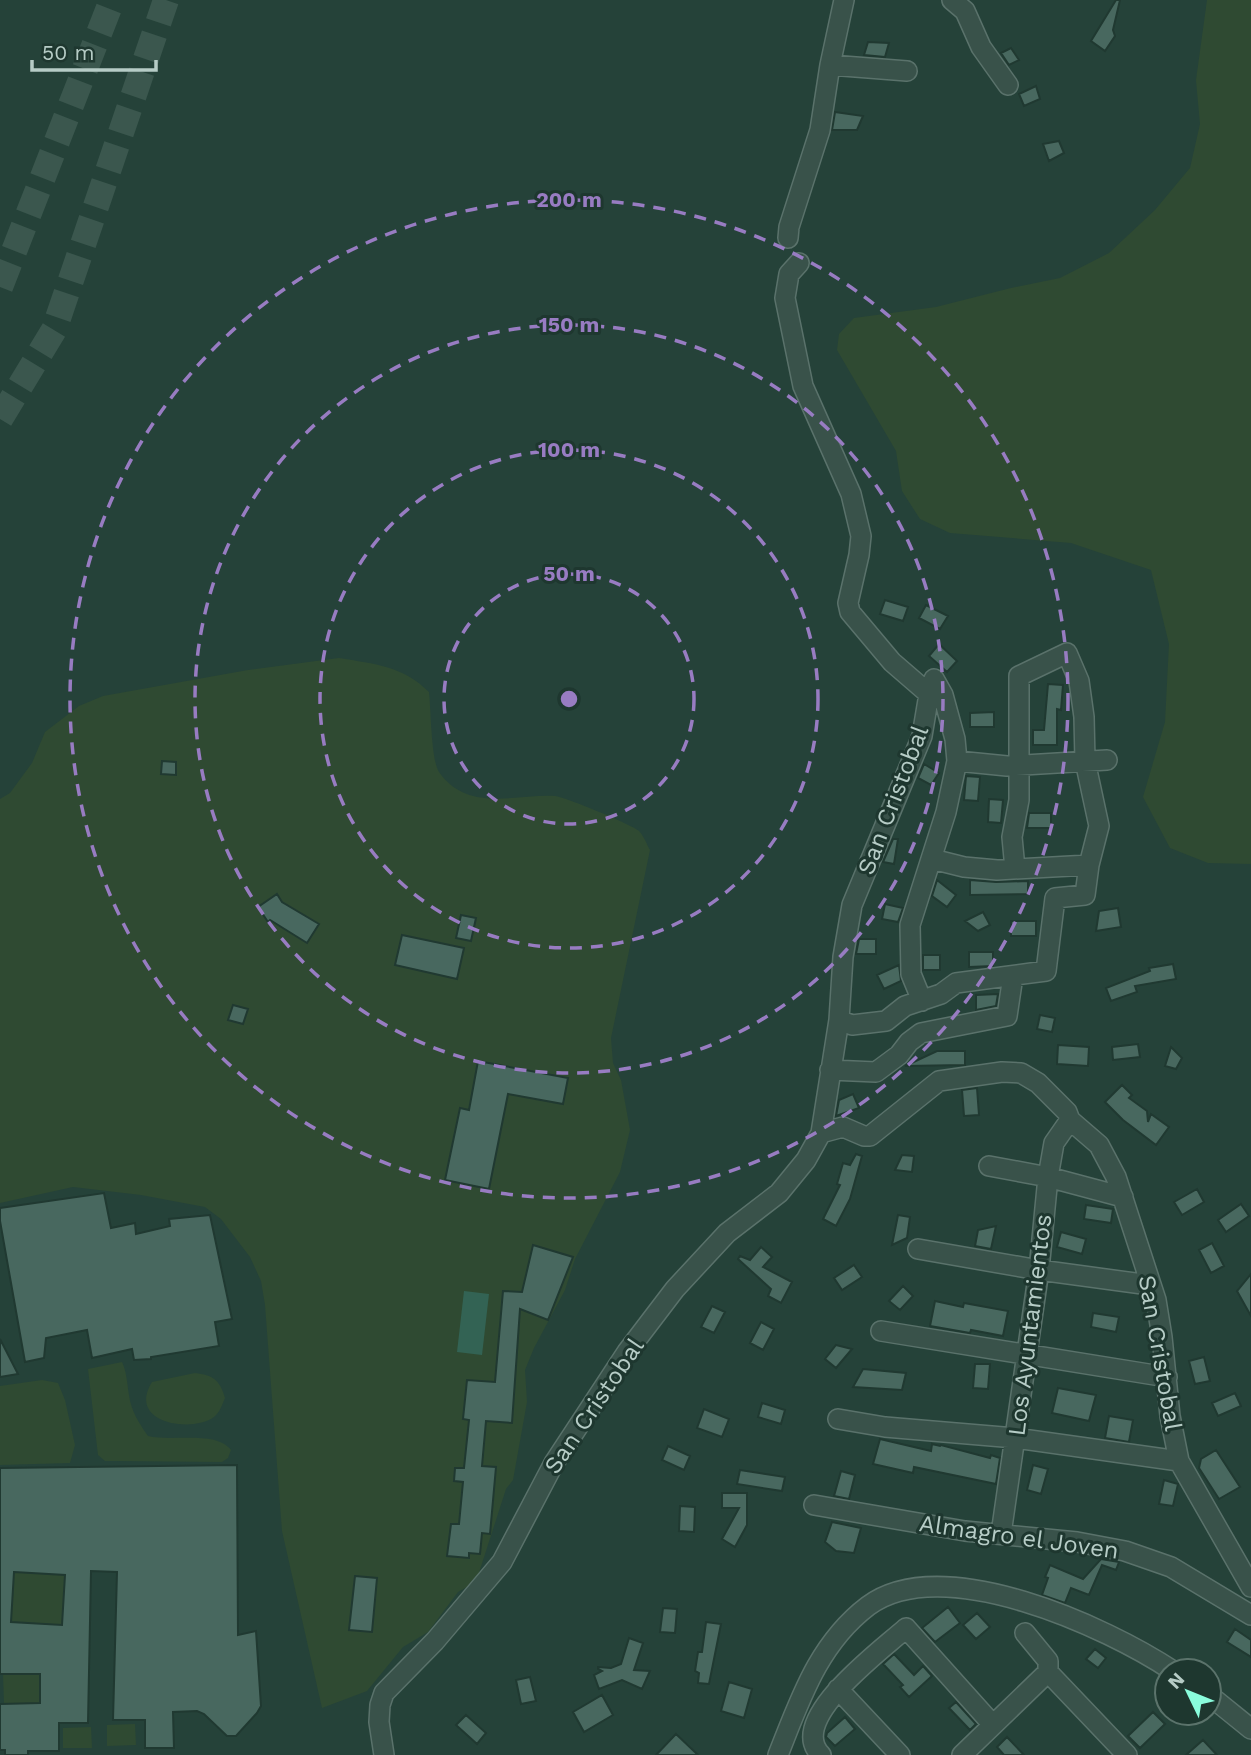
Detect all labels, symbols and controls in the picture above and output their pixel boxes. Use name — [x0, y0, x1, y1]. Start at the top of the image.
scale bar — [32, 28, 156, 72]
text: 50 m — [42, 40, 94, 65]
text: 200 m — [536, 187, 602, 212]
text: 150 m — [539, 312, 599, 337]
text: 100 m — [538, 437, 600, 462]
text: 50 m — [543, 561, 595, 586]
centre of rings — [557, 687, 581, 711]
street label: San Cristobal — [852, 721, 935, 879]
street label: Los Ayuntamientos — [1002, 1212, 1058, 1438]
street label: San Cristobal — [1133, 1273, 1188, 1434]
street label: San Cristobal — [538, 1332, 650, 1479]
street label: Almagro el Joven — [917, 1509, 1121, 1565]
north arrow — [1153, 1657, 1223, 1727]
text: N — [1163, 1668, 1189, 1694]

